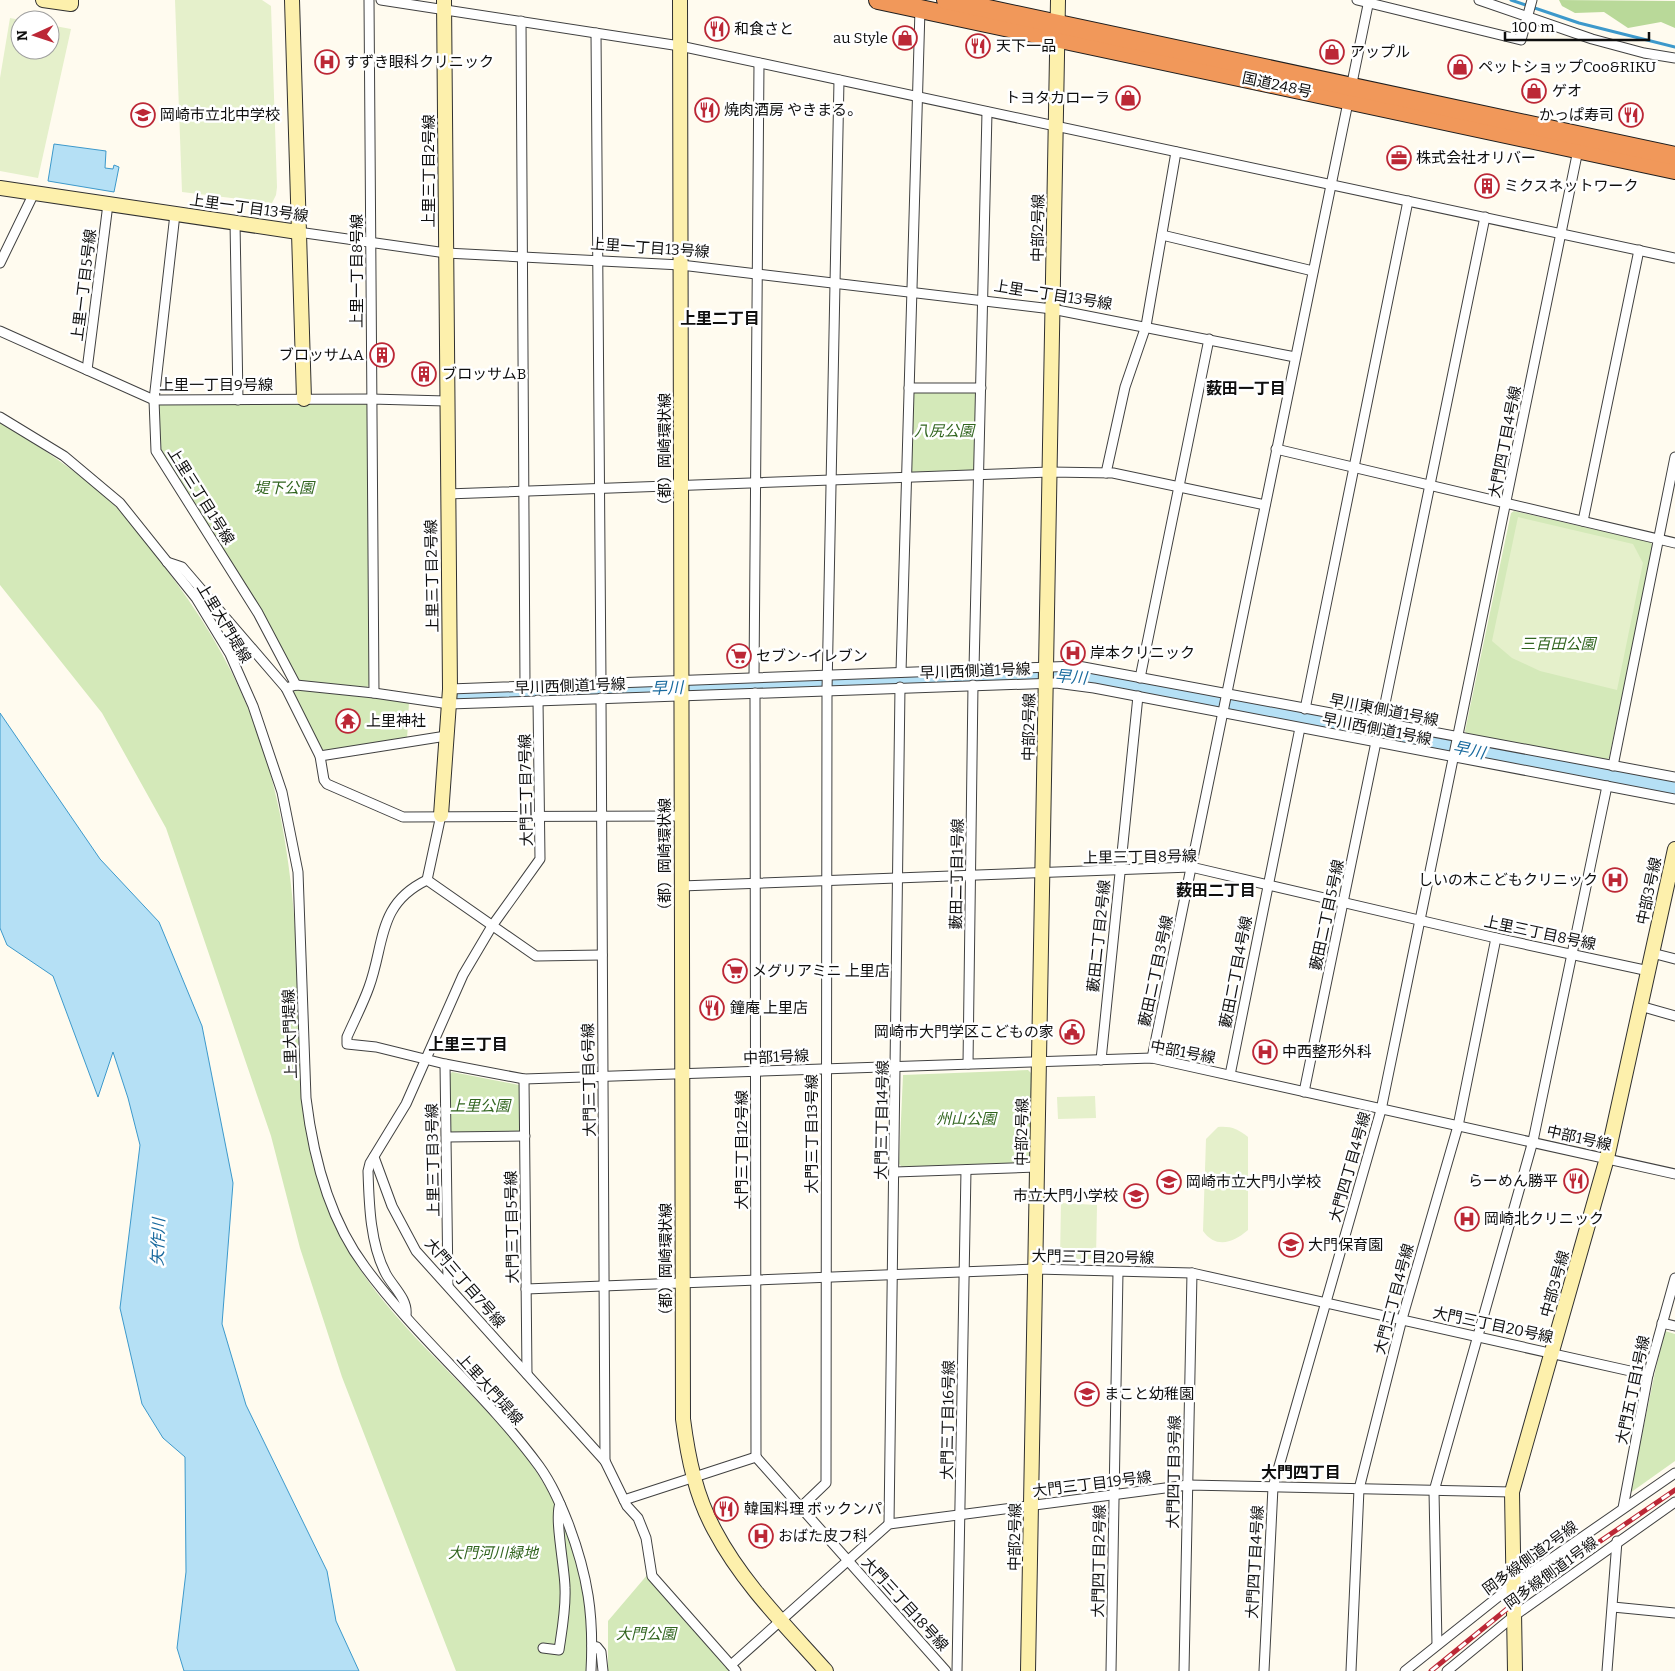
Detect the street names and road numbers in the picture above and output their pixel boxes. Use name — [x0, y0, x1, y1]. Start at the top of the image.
street label: 国道248号 — [1240, 69, 1314, 101]
street label: 上里三丁目2号線 — [420, 114, 438, 228]
street label: 上里一丁目13号線 — [189, 191, 309, 225]
street label: 中部2号線 — [1028, 194, 1048, 262]
street label: 上里一丁目8号線 — [348, 214, 366, 328]
street label: 上里一丁目5号線 — [68, 228, 100, 342]
street label: 上里一丁目13号線 — [590, 235, 710, 261]
street label: 上里一丁目13号線 — [993, 277, 1113, 313]
street label: 上里一丁目9号線 — [159, 376, 273, 394]
street label: 大門四丁目4号線 — [1485, 384, 1525, 500]
street label: （都）岡崎環状線 — [656, 393, 674, 513]
street label: 上里三丁目1号線 — [164, 444, 238, 548]
street label: 上里三丁目2号線 — [422, 519, 442, 633]
street label: 上里大門堤線 — [193, 580, 255, 666]
street label: 早川西側道1号線 — [919, 660, 1031, 682]
street label: 早川西側道1号線 — [514, 675, 626, 697]
street label: 早川東側道1号線 — [1328, 691, 1440, 729]
street label: 中部2号線 — [1019, 693, 1039, 761]
street label: 早川西側道1号線 — [1321, 710, 1433, 748]
street label: 大門三丁目7号線 — [516, 734, 536, 846]
street label: （都）岡崎環状線 — [656, 798, 674, 918]
street label: 藪田二丁目1号線 — [947, 818, 967, 930]
street label: 上里三丁目8号線 — [1083, 847, 1197, 867]
street label: 中部3号線 — [1633, 856, 1665, 926]
street label: 藪田二丁目5号線 — [1306, 858, 1348, 972]
street label: 藪田二丁目2号線 — [1084, 879, 1114, 993]
street label: 上里三丁目8号線 — [1482, 912, 1598, 954]
street label: 藪田二丁目3号線 — [1135, 914, 1177, 1028]
street label: 藪田二丁目4号線 — [1216, 914, 1256, 1030]
street label: 上里大門堤線 — [279, 989, 301, 1079]
street label: 大門三丁目6号線 — [579, 1023, 599, 1137]
street label: 中部1号線 — [1149, 1037, 1217, 1067]
street label: 中部1号線 — [743, 1047, 809, 1067]
street label: 大門三丁目14号線 — [872, 1060, 892, 1180]
street label: 大門三丁目13号線 — [803, 1074, 821, 1194]
street label: 大門三丁目12号線 — [733, 1090, 751, 1210]
street label: 中部2号線 — [1012, 1098, 1032, 1166]
street label: 上里三丁目3号線 — [423, 1103, 443, 1217]
street label: 大門四丁目4号線 — [1326, 1110, 1374, 1224]
street label: 中部1号線 — [1545, 1122, 1613, 1154]
street label: 大門三丁目5号線 — [502, 1170, 522, 1284]
street label: （都）岡崎環状線 — [657, 1203, 675, 1323]
street label: 大門三丁目7号線 — [421, 1235, 509, 1331]
street label: 大門二丁目4号線 — [1371, 1242, 1417, 1356]
street label: 大門三丁目20号線 — [1031, 1247, 1155, 1267]
street label: 中部3号線 — [1537, 1249, 1573, 1319]
street label: 大門三丁目20号線 — [1431, 1303, 1555, 1347]
street label: 大門五丁目1号線 — [1613, 1334, 1653, 1446]
street label: 上里大門堤線 — [453, 1350, 527, 1428]
street label: 大門三丁目16号線 — [938, 1360, 958, 1480]
street label: 大門四丁目3号線 — [1164, 1415, 1184, 1529]
street label: 大門三丁目19号線 — [1031, 1468, 1153, 1500]
street label: 中部2号線 — [1005, 1503, 1025, 1571]
street label: 大門四丁目2号線 — [1089, 1504, 1109, 1618]
street label: 大門四丁目4号線 — [1243, 1505, 1267, 1619]
street label: 岡多線側道2号線 — [1479, 1517, 1581, 1599]
street label: 岡多線側道1号線 — [1501, 1533, 1601, 1613]
street label: 大門三丁目18号線 — [858, 1553, 952, 1655]

